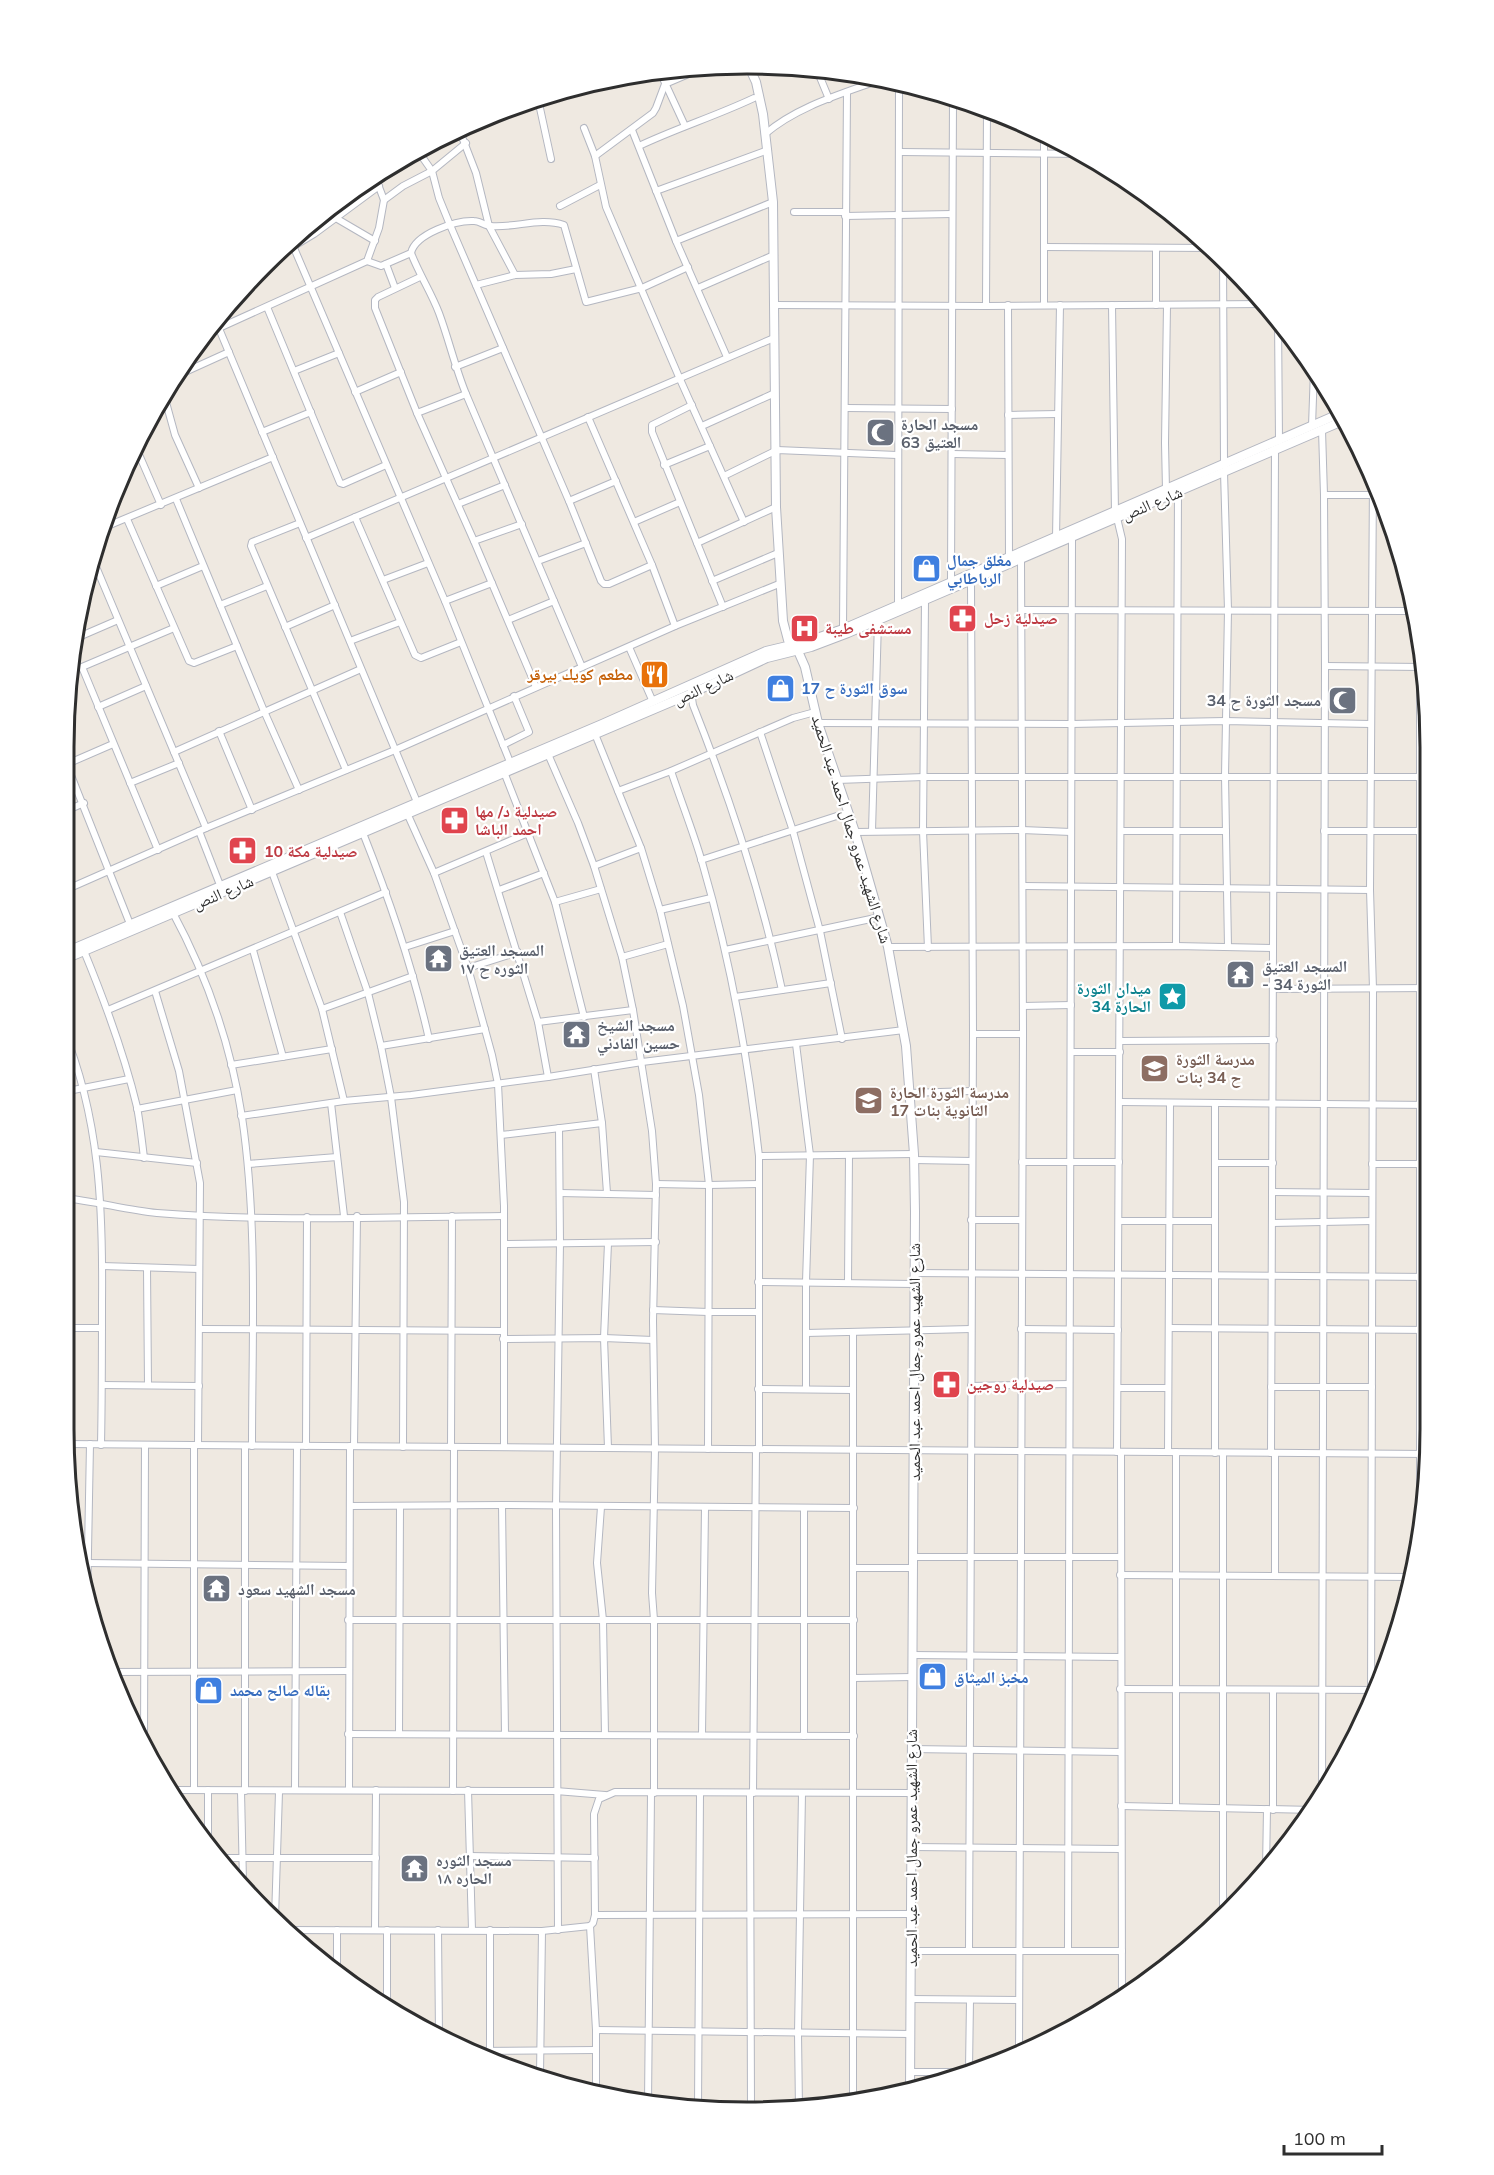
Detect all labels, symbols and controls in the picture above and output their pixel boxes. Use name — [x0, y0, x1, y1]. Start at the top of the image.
place label: مسجد الحارة 63 العتيق — [901, 414, 978, 452]
mosque icon: مسجد الحارة 63 العتيق — [864, 417, 896, 449]
street label: شارع النص — [1119, 481, 1186, 526]
place label: مغلق جمال الرباطابي — [947, 550, 1012, 591]
shop icon: مغلق جمال الرباطابي — [910, 553, 942, 585]
pharmacy icon: صيدلية زحل — [947, 602, 979, 634]
place label: صيدلية زحل — [984, 608, 1058, 628]
hospital icon: مستشفى طيبة — [788, 612, 820, 644]
place label: مستشفى طيبة — [825, 618, 912, 638]
restaurant icon: مطعم كويك بيرقر — [638, 658, 670, 690]
place label: مطعم كويك بيرقر — [526, 664, 633, 686]
street label: شارع النص — [670, 664, 737, 711]
shop icon: سوق الثورة ح 17 — [764, 672, 796, 704]
place label: سوق الثورة ح 17 — [801, 678, 908, 699]
mosque icon: مسجد الثورة ح 34 — [1326, 684, 1358, 716]
place label: مسجد الثورة ح 34 — [1207, 690, 1321, 711]
street label: شارع الشهيد عمرو جمال احمد عبد الحميد — [807, 712, 896, 946]
place label: صيدلية د/ مها احمد الباشا — [475, 801, 557, 839]
pharmacy icon: صيدلية د/ مها احمد الباشا — [438, 804, 470, 836]
pharmacy icon: صيدلية مكة 10 — [227, 835, 259, 867]
place label: صيدلية مكة 10 — [264, 841, 357, 861]
street label: شارع النص — [190, 870, 257, 915]
place label: المسجد العتيق الثوره ح ١٧ — [459, 940, 544, 979]
temple icon: المسجد العتيق الثوره ح ١٧ — [422, 943, 454, 975]
place label: المسجد العتيق - الثورة 34 — [1262, 956, 1347, 994]
temple icon: المسجد العتيق - الثورة 34 — [1225, 959, 1257, 991]
place label: ميدان الثورة الحارة 34 — [1077, 978, 1151, 1016]
place icon: ميدان الثورة الحارة 34 — [1156, 981, 1188, 1013]
place label: مسجد الشيخ حسين الفادني — [597, 1015, 680, 1056]
temple icon: مسجد الشيخ حسين الفادني — [560, 1018, 592, 1050]
place label: مدرسة الثورة ح 34 بنات — [1176, 1049, 1255, 1088]
school or university icon: مدرسة الثورة ح 34 بنات — [1139, 1052, 1171, 1084]
place label: مدرسة الثورة الحارة 17 الثانوية بنات — [890, 1082, 1009, 1120]
school or university icon: مدرسة الثورة الحارة 17 الثانوية بنات — [853, 1085, 885, 1117]
street label: شارع الشهيد عمرو جمال احمد عبد الحميد — [904, 1243, 925, 1481]
pharmacy icon: صيدلية روجين — [930, 1368, 962, 1400]
place label: صيدلية روجين — [967, 1374, 1054, 1394]
temple icon: مسجد الشهيد سعود — [201, 1573, 233, 1605]
place label: مسجد الشهيد سعود — [238, 1579, 356, 1599]
shop icon: مخبز الميثاق — [917, 1661, 949, 1693]
place label: مخبز الميثاق — [954, 1667, 1029, 1687]
shop icon: بقاله صالح محمد — [193, 1674, 225, 1706]
place label: بقاله صالح محمد — [230, 1680, 330, 1701]
street label: شارع الشهيد عمرو جمال احمد عبد الحميد — [901, 1729, 922, 1967]
place label: مسجد الثوره الحاره ١٨ — [436, 1850, 512, 1888]
temple icon: مسجد الثوره الحاره ١٨ — [399, 1853, 431, 1885]
scale bar — [1284, 2118, 1382, 2156]
text: 100 m — [1293, 2127, 1346, 2150]

